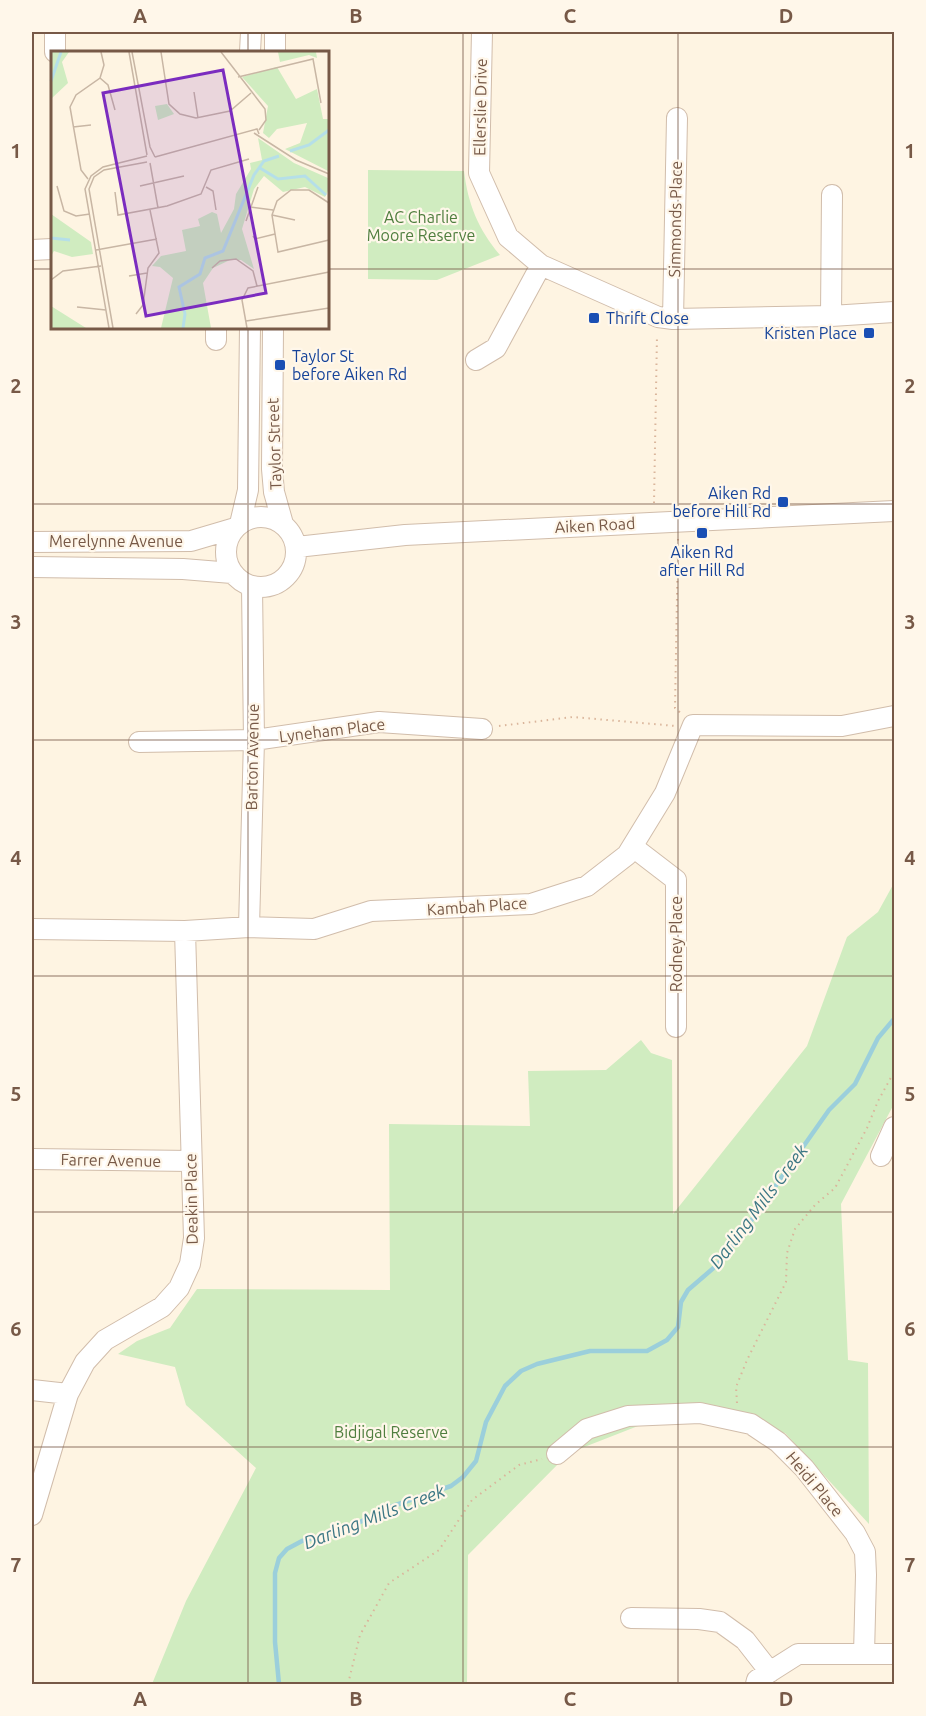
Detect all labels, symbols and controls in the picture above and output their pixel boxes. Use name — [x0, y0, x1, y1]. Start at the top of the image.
text: A — [133, 4, 147, 27]
text: B — [349, 4, 363, 27]
text: C — [564, 4, 577, 27]
text: D — [779, 4, 793, 27]
inset map — [51, 51, 328, 328]
street label: Ellerslie Drive — [470, 58, 490, 156]
text: 1 — [10, 139, 22, 162]
text: 1 — [904, 139, 916, 162]
street label: Simmonds Place — [665, 161, 685, 277]
park label: AC Charlie Moore Reserve — [367, 208, 475, 244]
place label: Thrift Close — [606, 309, 689, 327]
marker: Thrift Close — [587, 311, 601, 325]
place label: Kristen Place — [764, 324, 857, 342]
marker: Kristen Place — [862, 326, 876, 340]
place label: Taylor St before Aiken Rd — [292, 347, 407, 383]
marker: Taylor St before Aiken Rd — [273, 358, 287, 372]
text: 2 — [10, 374, 22, 397]
text: 2 — [904, 374, 916, 397]
street label: Taylor Street — [263, 397, 285, 490]
place label: Aiken Rd before Hill Rd — [672, 484, 771, 520]
marker: Aiken Rd before Hill Rd — [776, 495, 790, 509]
street label: Aiken Road — [554, 514, 636, 536]
marker: Aiken Rd after Hill Rd — [695, 526, 709, 540]
street label: Merelynne Avenue — [49, 532, 183, 550]
place label: Aiken Rd after Hill Rd — [659, 543, 745, 579]
text: 3 — [10, 610, 22, 633]
text: 3 — [904, 610, 916, 633]
street label: Barton Avenue — [242, 703, 262, 811]
street label: Lyneham Place — [278, 715, 386, 745]
text: 4 — [10, 846, 22, 869]
text: 4 — [904, 846, 916, 869]
street label: Kambah Place — [426, 894, 528, 918]
street label: Rodney Place — [667, 896, 685, 992]
text: 5 — [10, 1082, 22, 1105]
text: 5 — [904, 1082, 916, 1105]
water label: Darling Mills Creek — [705, 1140, 812, 1272]
street label: Farrer Avenue — [61, 1150, 161, 1170]
street label: Deakin Place — [181, 1153, 201, 1245]
text: 6 — [10, 1317, 22, 1340]
text: 6 — [904, 1317, 916, 1340]
park label: Bidjigal Reserve — [334, 1423, 448, 1441]
street label: Heidi Place — [783, 1448, 847, 1520]
water label: Darling Mills Creek — [300, 1480, 448, 1552]
text: 7 — [10, 1553, 22, 1576]
text: 7 — [904, 1553, 916, 1576]
text: A — [133, 1687, 147, 1710]
text: B — [349, 1687, 363, 1710]
text: C — [564, 1687, 577, 1710]
text: D — [779, 1687, 793, 1710]

